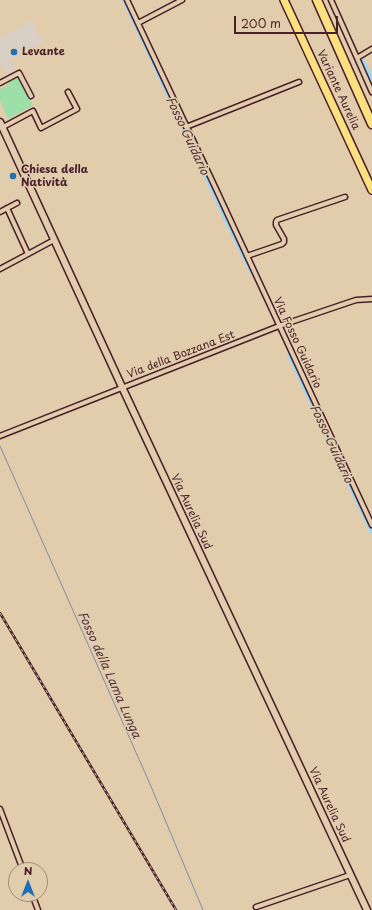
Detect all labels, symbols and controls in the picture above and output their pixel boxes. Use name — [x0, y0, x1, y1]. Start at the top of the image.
scale bar — [236, 8, 340, 34]
text: 200 m — [241, 14, 281, 32]
place label: Levante — [22, 45, 65, 59]
marker: Levante — [9, 47, 19, 57]
street label: Variante Aurelia — [314, 48, 362, 132]
water label: Fosso Guidario — [163, 95, 211, 177]
place label: Chiesa della Natività — [21, 163, 88, 189]
marker: Chiesa della Natività — [8, 171, 18, 181]
street label: Via Fosso Guidario — [270, 295, 324, 391]
street label: Via della Bozzana Est — [125, 328, 237, 382]
water label: Fosso Guidario — [307, 403, 355, 485]
street label: Via Aurelia Sud — [168, 472, 214, 552]
water label: Fosso della Lama Lunga — [75, 609, 143, 741]
street label: Via Aurelia Sud — [306, 765, 352, 845]
north arrow — [8, 862, 48, 902]
text: N — [24, 862, 32, 879]

